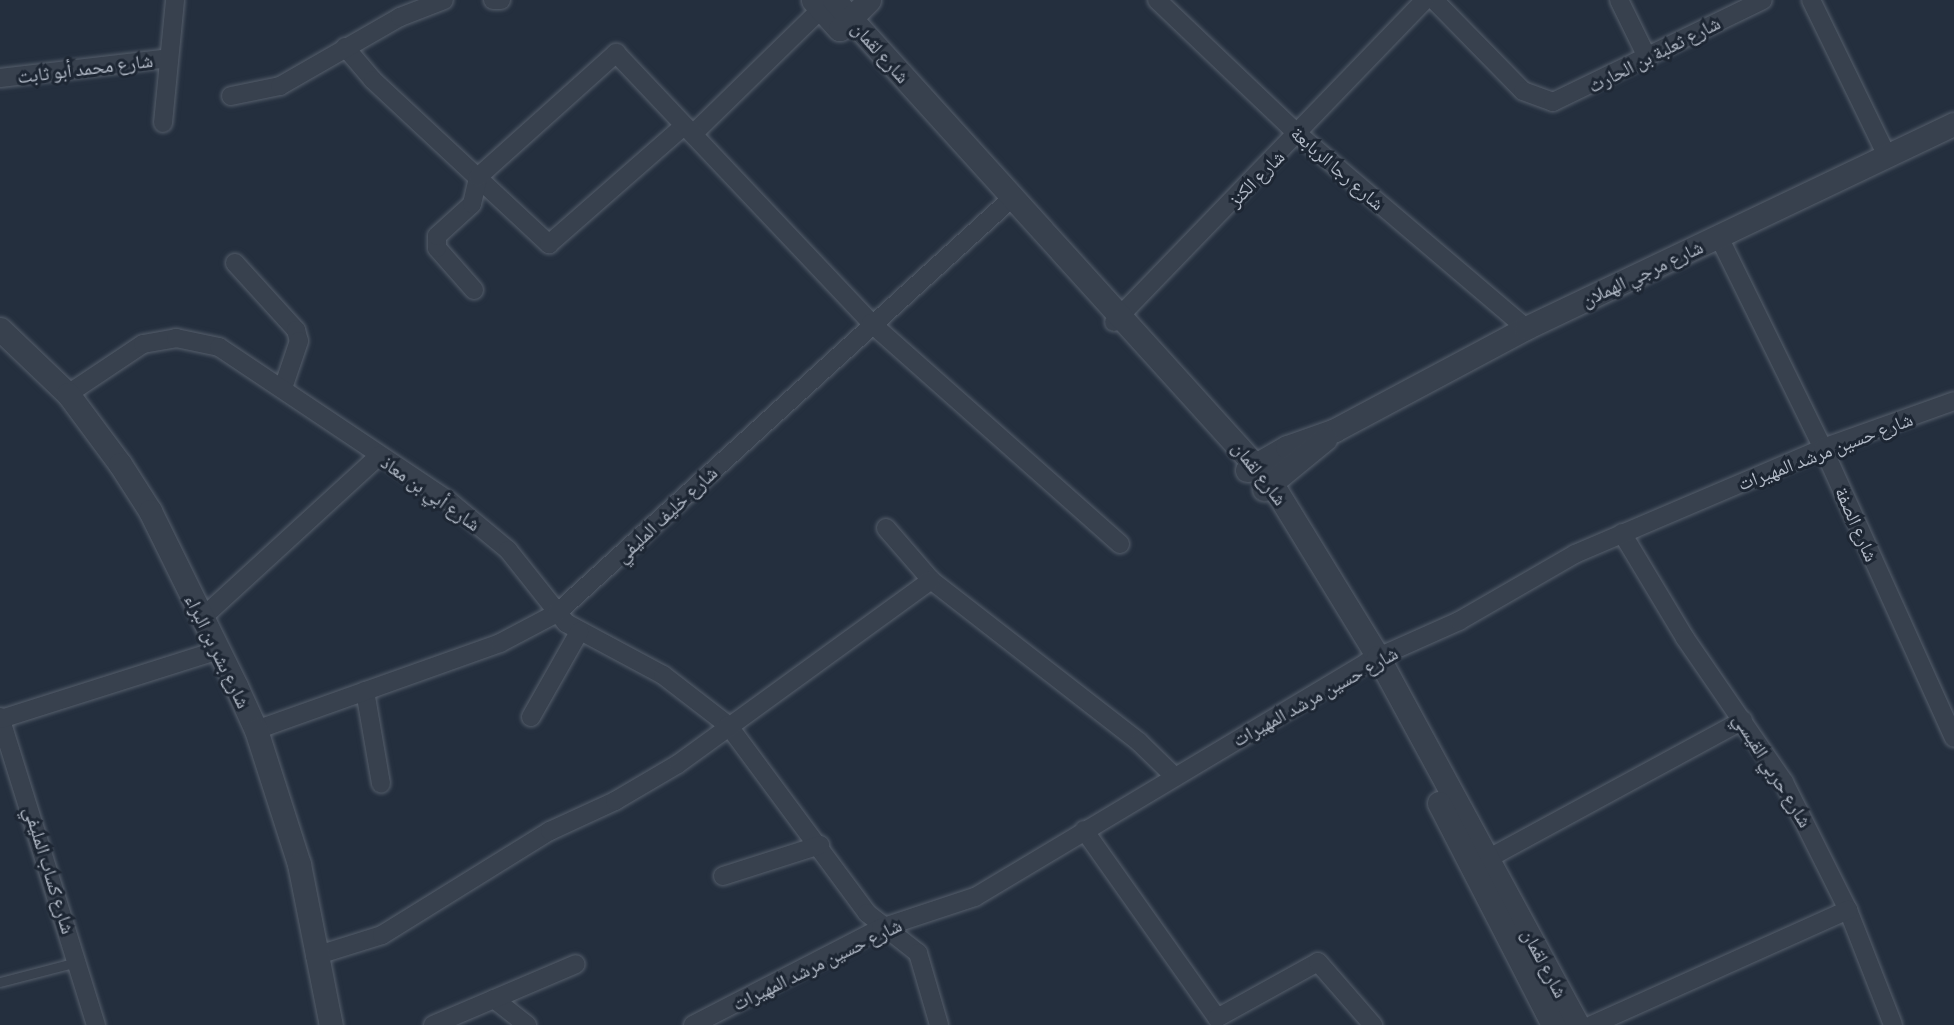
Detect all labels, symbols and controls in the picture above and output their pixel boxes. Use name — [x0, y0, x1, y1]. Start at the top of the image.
street label: شارع ثعلبة بن الحارث — [1584, 11, 1724, 97]
street label: شارع لقمان — [847, 16, 915, 88]
street label: شارع محمد أبو ثابت — [16, 48, 154, 88]
street label: شارع رجا الربابعة — [1287, 121, 1389, 215]
street label: شارع الكنز — [1223, 145, 1289, 211]
street label: شارع مرجي الهملان — [1578, 235, 1706, 311]
street label: شارع حسين مرشد المهيرات — [1734, 407, 1916, 495]
street label: شارع لقمان — [1228, 436, 1292, 510]
street label: شارع أبي بن معاذ — [377, 450, 485, 536]
street label: شارع خليف المليفي — [610, 461, 722, 567]
street label: شارع الصفة — [1830, 483, 1884, 565]
street label: شارع بشر بن البراء — [181, 590, 255, 712]
street label: شارع حسين مرشد المهيرات — [1228, 641, 1402, 751]
street label: شارع حربي القيسي — [1729, 709, 1817, 831]
street label: شارع كساب المليفي — [20, 804, 80, 936]
street label: شارع حسين مرشد المهيرات — [729, 913, 905, 1015]
street label: شارع لقمان — [1517, 924, 1573, 1002]

